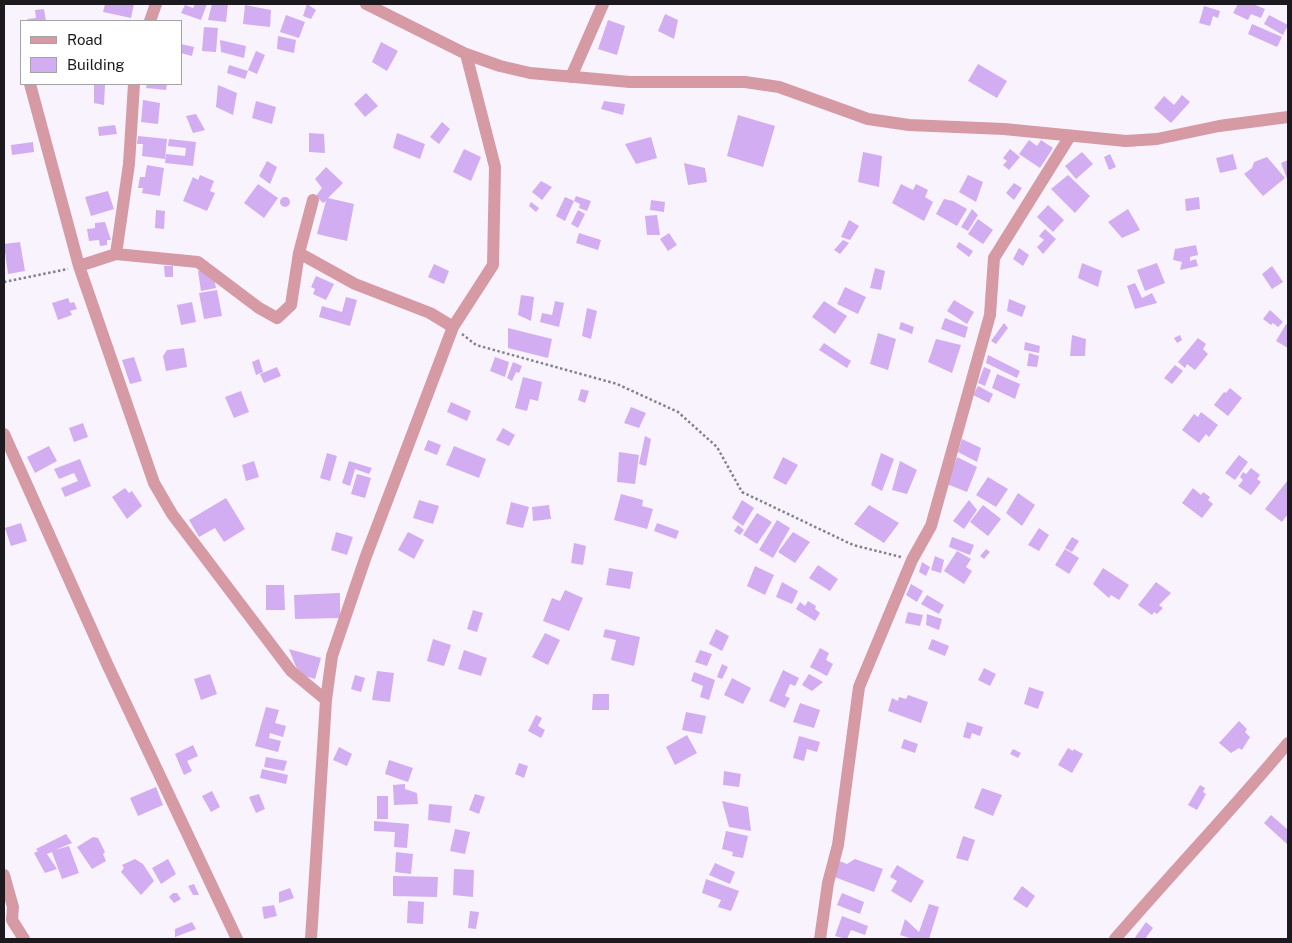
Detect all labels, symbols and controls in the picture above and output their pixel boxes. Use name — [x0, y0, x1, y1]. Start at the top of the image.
legend — [20, 20, 182, 85]
text: Road — [67, 31, 103, 48]
text: Building — [67, 56, 125, 73]

